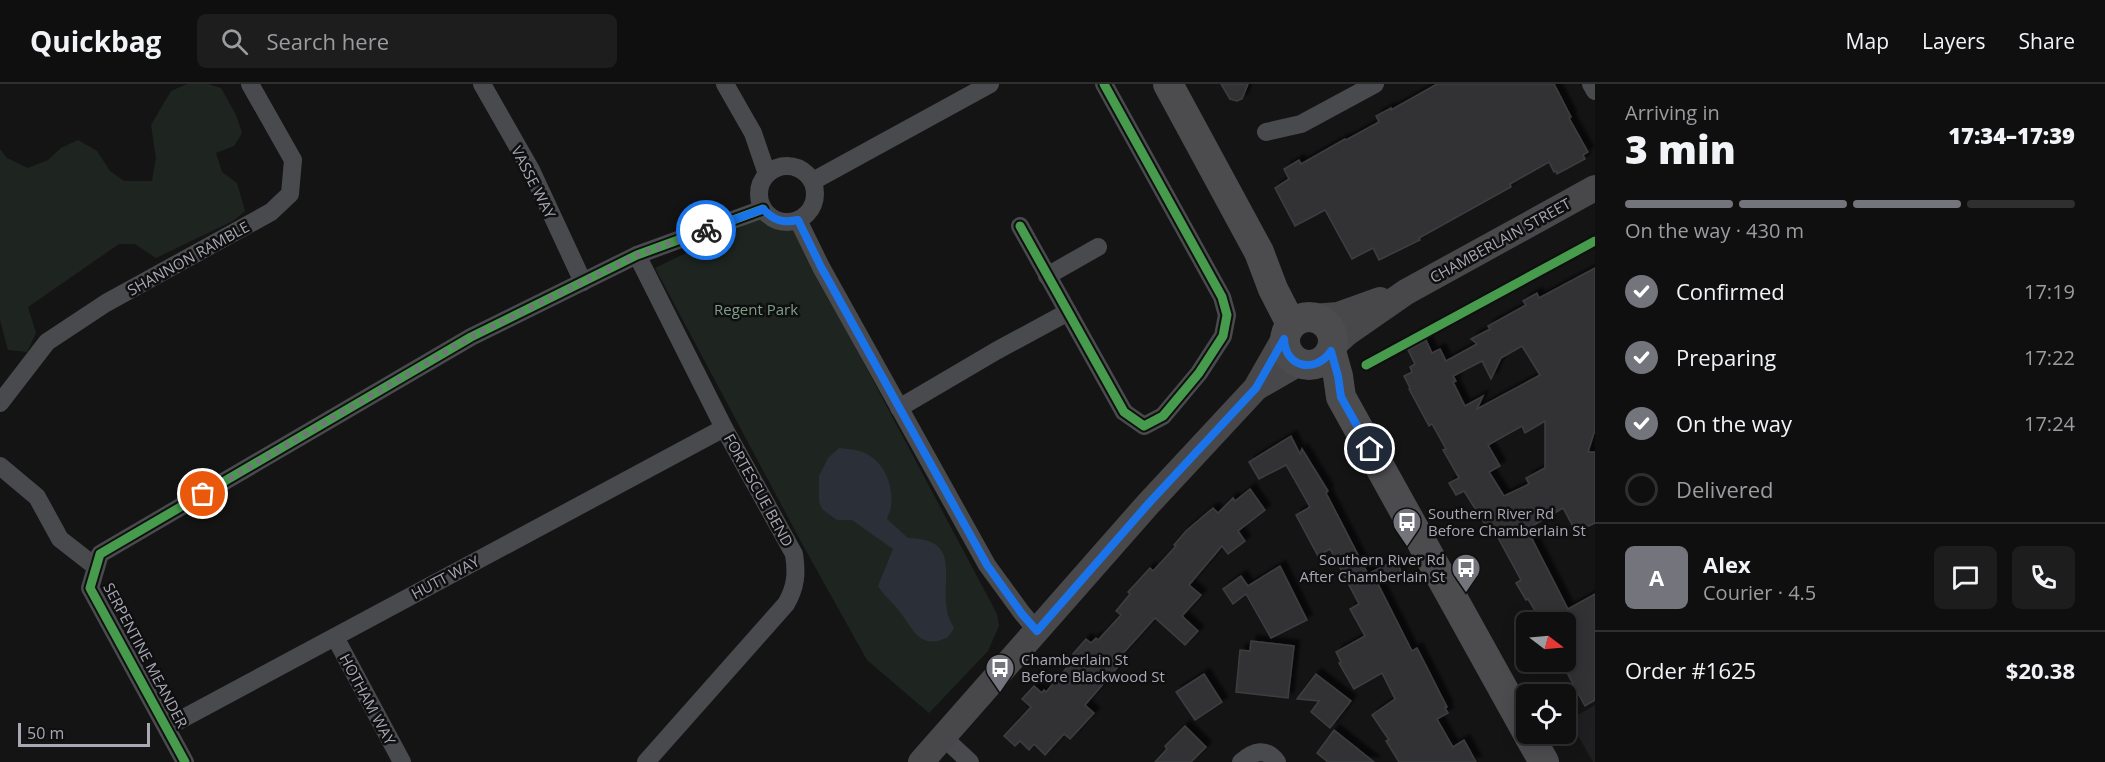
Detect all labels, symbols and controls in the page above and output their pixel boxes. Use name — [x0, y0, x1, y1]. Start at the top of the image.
search box — [197, 14, 617, 68]
text: Quickbag — [30, 22, 161, 60]
icon: search — [218, 25, 251, 58]
text: Search here — [266, 26, 389, 56]
text: Map — [1846, 27, 1889, 55]
text: Layers — [1922, 27, 1986, 55]
text: Share — [2019, 27, 2075, 55]
text: Arriving in — [1625, 99, 1720, 126]
text: 17:34–17:39 — [1948, 120, 2075, 150]
text: 3 min — [1625, 122, 1736, 175]
street label: VASSE WAY — [507, 142, 561, 222]
street label: CHAMBERLAIN STREET — [1426, 193, 1575, 287]
courier — [676, 200, 736, 260]
icon: bike — [690, 214, 723, 247]
street label: SHANNON RAMBLE — [124, 216, 252, 300]
text: On the way · 430 m — [1625, 217, 1804, 244]
icon: check — [1625, 275, 1658, 308]
text: Confirmed — [1676, 276, 1785, 306]
text: 17:19 — [2024, 278, 2075, 305]
park label: Regent Park — [714, 299, 798, 319]
icon: check — [1625, 341, 1658, 374]
text: Preparing — [1676, 342, 1776, 372]
text: 17:22 — [2024, 344, 2075, 371]
icon: check — [1625, 407, 1658, 440]
text: On the way — [1676, 408, 1792, 438]
text: 17:24 — [2024, 410, 2075, 437]
pin — [1344, 423, 1395, 474]
street label: FORTESCUE BEND — [720, 430, 798, 550]
icon: home — [1353, 432, 1386, 465]
pin — [177, 468, 228, 519]
text: Delivered — [1676, 474, 1774, 504]
icon: bag — [186, 477, 219, 510]
place label: Southern River Rd Before Chamberlain St — [1428, 503, 1586, 540]
bus stop icon: Southern River Rd Before Chamberlain St — [1391, 506, 1423, 548]
button: chat — [1934, 546, 1997, 609]
button: phone — [2012, 546, 2075, 609]
place label: Southern River Rd After Chamberlain St — [1299, 549, 1445, 586]
text: Alex — [1703, 549, 1751, 579]
street label: HUTT WAY — [408, 550, 483, 603]
bus stop icon: Southern River Rd After Chamberlain St — [1450, 552, 1482, 594]
text: A — [1649, 562, 1664, 592]
street label: SERPENTINE MEANDER — [99, 579, 193, 732]
text: Courier · 4.5 — [1703, 579, 1816, 606]
north arrow — [1516, 612, 1576, 672]
map controls — [1516, 612, 1576, 744]
place label: Chamberlain St Before Blackwood St — [1021, 649, 1165, 686]
street label: HOTHAM WAY — [336, 650, 401, 749]
bus stop icon: Chamberlain St Before Blackwood St — [984, 652, 1016, 694]
text: Order #1625 — [1625, 655, 1756, 685]
text: $20.38 — [2006, 655, 2075, 685]
button: locate — [1516, 684, 1576, 744]
scale bar — [18, 720, 150, 748]
text: 50 m — [27, 722, 64, 744]

